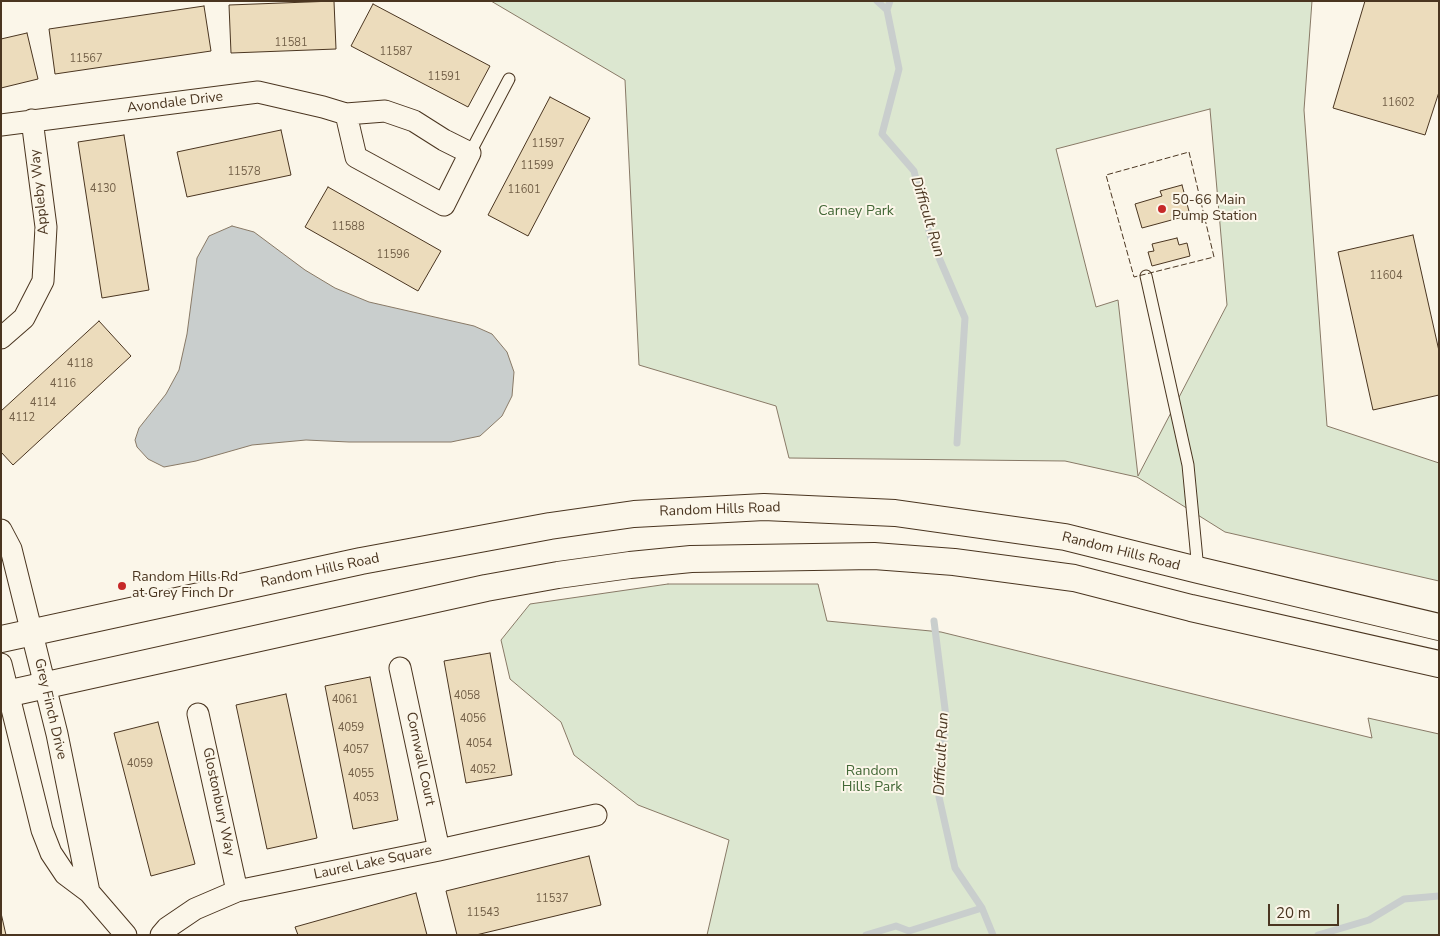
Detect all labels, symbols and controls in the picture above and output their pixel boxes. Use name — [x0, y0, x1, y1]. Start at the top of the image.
house number: 11581 — [275, 36, 307, 50]
house number: 11587 — [380, 45, 412, 59]
house number: 11567 — [70, 52, 102, 66]
house number: 11591 — [428, 70, 460, 84]
street label: Avondale Drive — [126, 89, 224, 117]
house number: 11602 — [1382, 96, 1414, 110]
house number: 11597 — [532, 137, 564, 151]
street label: Appleby Way — [27, 148, 53, 236]
house number: 11599 — [521, 159, 553, 173]
house number: 11578 — [228, 165, 260, 179]
water label: Difficult Run — [906, 174, 948, 260]
house number: 4130 — [90, 182, 116, 196]
house number: 11601 — [508, 183, 540, 197]
place label: 50-66 Main Pump Station — [1172, 193, 1257, 226]
marker: 50-66 Main Pump Station — [1156, 203, 1168, 215]
park label: Carney Park — [818, 204, 894, 220]
house number: 11588 — [332, 220, 364, 234]
house number: 11596 — [377, 248, 409, 262]
house number: 11604 — [1370, 269, 1402, 283]
house number: 4118 — [67, 357, 93, 371]
house number: 4116 — [50, 377, 76, 391]
house number: 4114 — [30, 396, 56, 410]
house number: 4112 — [9, 411, 35, 425]
street label: Random Hills Road — [659, 499, 781, 521]
street label: Random Hills Road — [1060, 529, 1182, 575]
street label: Random Hills Road — [259, 550, 381, 592]
place label: Random Hills Rd at Grey Finch Dr — [132, 570, 238, 602]
marker: Random Hills Rd at Grey Finch Dr — [116, 580, 128, 592]
street label: Grey Finch Drive — [30, 657, 70, 761]
house number: 4058 — [454, 689, 480, 703]
house number: 4061 — [332, 693, 358, 707]
street label: Cornwall Court — [402, 711, 438, 807]
house number: 4056 — [460, 712, 486, 726]
water label: Difficult Run — [931, 712, 953, 796]
house number: 4059 — [338, 721, 364, 735]
house number: 4054 — [466, 737, 492, 751]
house number: 4057 — [343, 743, 369, 757]
street label: Glostonbury Way — [198, 746, 238, 858]
house number: 4059 — [127, 757, 153, 771]
house number: 4052 — [470, 763, 496, 777]
park label: Random Hills Park — [842, 764, 902, 796]
house number: 4055 — [348, 767, 374, 781]
house number: 4053 — [353, 791, 379, 805]
street label: Laurel Lake Square — [312, 842, 434, 884]
house number: 11537 — [536, 892, 568, 906]
scale bar — [1270, 894, 1341, 926]
text: 20 m — [1276, 903, 1311, 923]
house number: 11543 — [467, 906, 499, 920]

